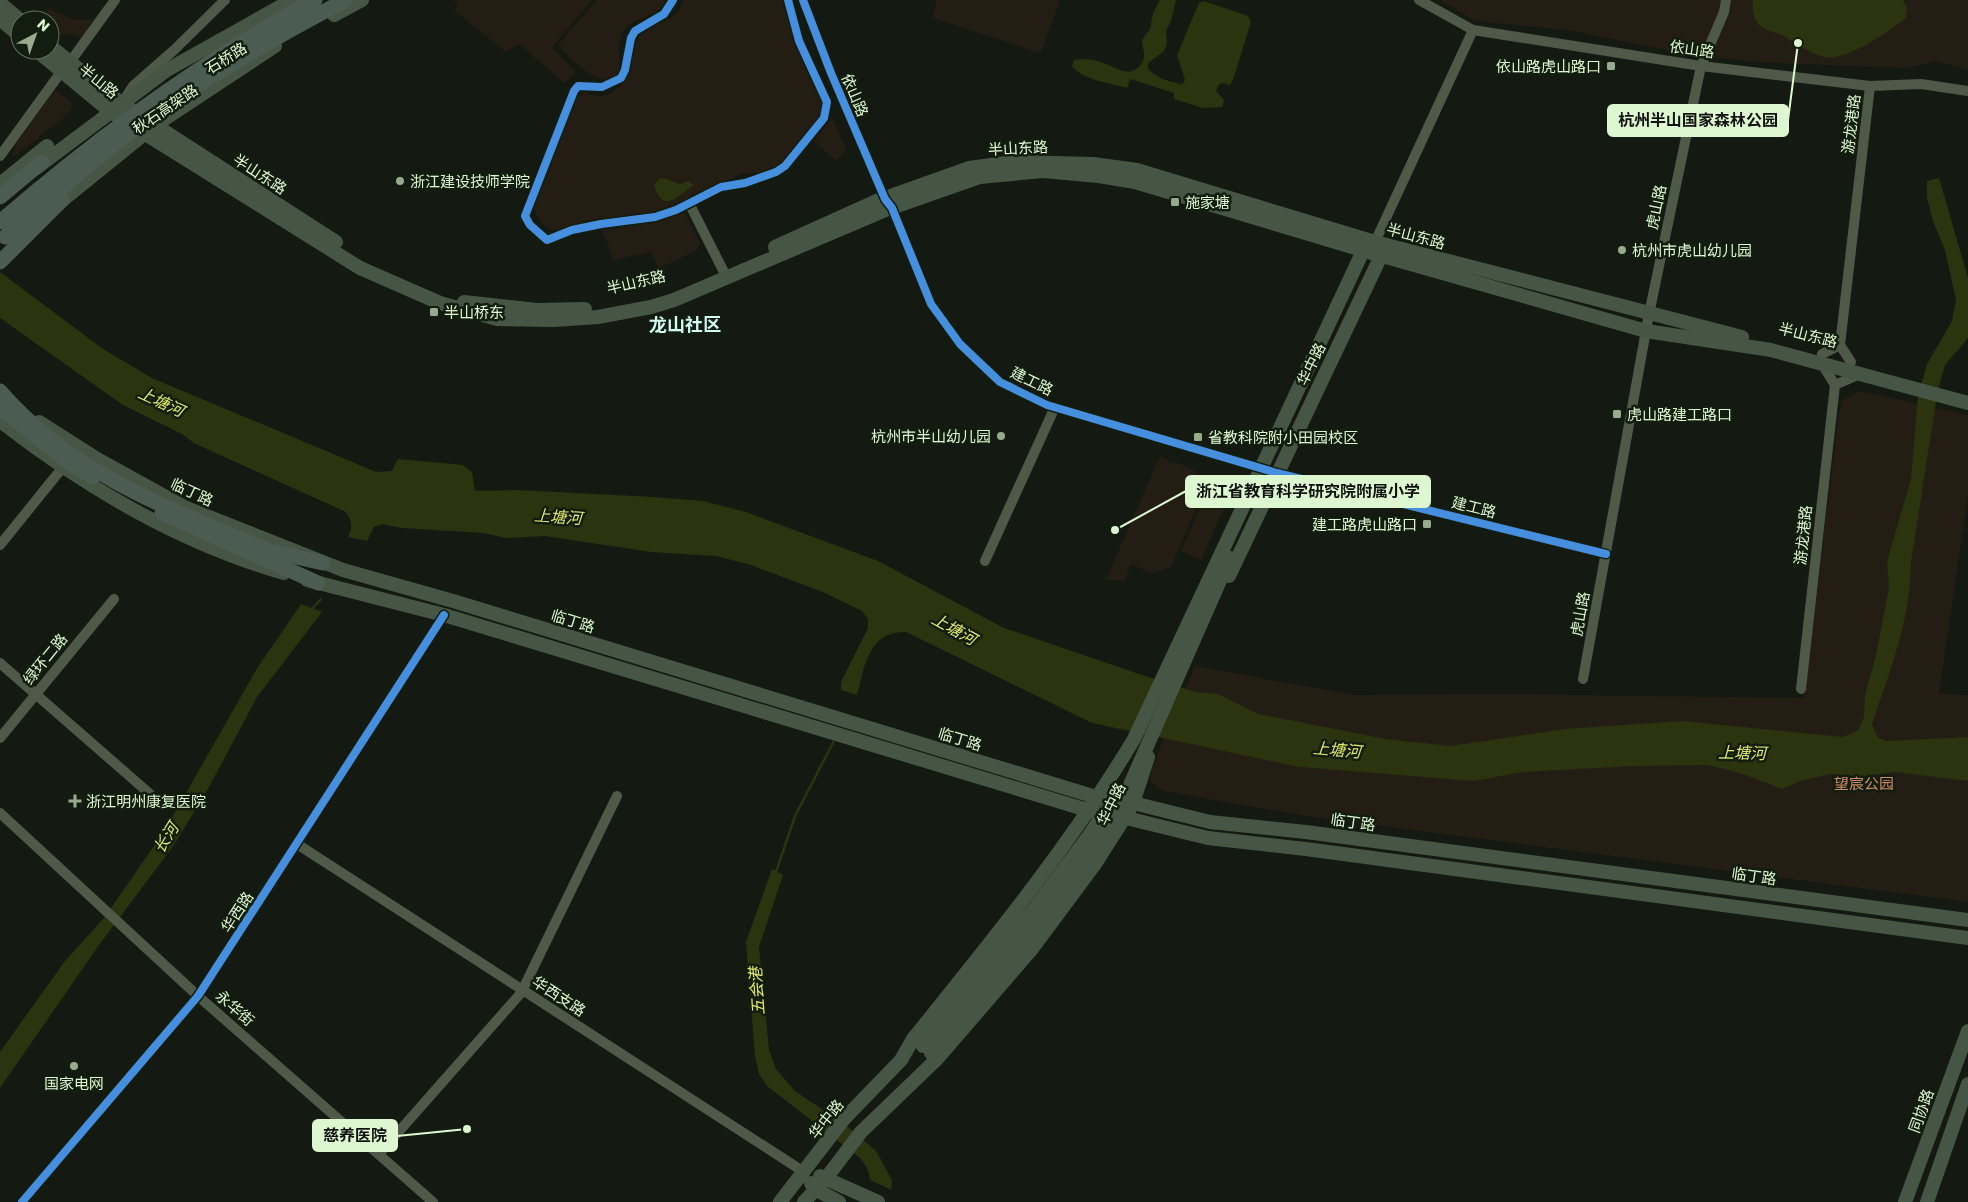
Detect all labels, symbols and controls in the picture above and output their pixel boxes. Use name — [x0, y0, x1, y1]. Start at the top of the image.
north arrow — [10, 10, 60, 60]
text: N — [33, 14, 54, 36]
street label: 依山路 — [1668, 35, 1716, 63]
street label: 石桥路 — [201, 37, 251, 79]
place label: 依山路虎山路口 — [1496, 56, 1601, 77]
street label: 半山路 — [75, 59, 123, 103]
marker: 依山路虎山路口 — [1605, 60, 1617, 72]
street label: 依山路 — [837, 70, 873, 120]
street label: 秋石高架路 — [128, 79, 202, 139]
street label: 游龙港路 — [1837, 93, 1865, 155]
callout: 杭州半山国家森林公园 — [1608, 105, 1788, 136]
text: 杭州半山国家森林公园 — [1618, 109, 1778, 132]
street label: 半山东路 — [987, 136, 1049, 160]
street label: 半山东路 — [229, 149, 291, 199]
place label: 浙江建设技师学院 — [410, 171, 530, 192]
marker: 浙江建设技师学院 — [394, 175, 406, 187]
street label: 虎山路 — [1641, 183, 1671, 231]
place label: 施家塘 — [1185, 192, 1230, 213]
marker: 施家塘 — [1169, 196, 1181, 208]
street label: 半山东路 — [1384, 218, 1448, 254]
place label: 杭州市虎山幼儿园 — [1632, 240, 1752, 261]
marker: 杭州市虎山幼儿园 — [1616, 244, 1628, 256]
street label: 半山东路 — [604, 265, 668, 299]
place label: 半山桥东 — [444, 302, 504, 323]
marker: 半山桥东 — [428, 306, 440, 318]
district label: 龙山社区 — [649, 312, 721, 337]
street label: 半山东路 — [1776, 318, 1840, 352]
street label: 华中路 — [1292, 339, 1330, 389]
street label: 建工路 — [1007, 362, 1057, 400]
water label: 上塘河 — [134, 381, 190, 424]
place label: 虎山路建工路口 — [1627, 404, 1732, 425]
marker: 虎山路建工路口 — [1611, 408, 1623, 420]
place label: 杭州市半山幼儿园 — [871, 426, 991, 447]
place label: 省教科院附小田园校区 — [1208, 427, 1358, 448]
marker: 杭州市半山幼儿园 — [995, 430, 1007, 442]
marker: 省教科院附小田园校区 — [1192, 431, 1204, 443]
street label: 临丁路 — [167, 473, 217, 511]
callout: 浙江省教育科学研究院附属小学 — [1186, 476, 1430, 507]
text: 浙江省教育科学研究院附属小学 — [1196, 480, 1420, 503]
street label: 建工路 — [1450, 491, 1498, 523]
water label: 上塘河 — [533, 504, 586, 530]
street label: 游龙港路 — [1789, 504, 1817, 566]
place label: 建工路虎山路口 — [1312, 514, 1417, 535]
marker: 建工路虎山路口 — [1421, 518, 1433, 530]
street label: 虎山路 — [1566, 590, 1594, 638]
street label: 临丁路 — [548, 604, 598, 638]
water label: 上塘河 — [927, 607, 983, 652]
street label: 绿环二路 — [18, 629, 72, 689]
street label: 临丁路 — [935, 722, 985, 756]
water label: 上塘河 — [1312, 736, 1365, 764]
water label: 上塘河 — [1718, 741, 1769, 765]
park label: 望宸公园 — [1834, 773, 1894, 794]
street label: 华中路 — [1092, 779, 1130, 829]
place label: 浙江明州康复医院 — [86, 791, 206, 812]
marker: 浙江明州康复医院 — [68, 794, 82, 808]
street label: 临丁路 — [1329, 808, 1377, 836]
water label: 长河 — [148, 816, 186, 858]
street label: 临丁路 — [1730, 862, 1778, 890]
street label: 华西路 — [216, 887, 258, 937]
water label: 五会港 — [744, 964, 770, 1016]
street label: 华西支路 — [528, 971, 590, 1021]
street label: 永华街 — [211, 985, 259, 1031]
marker: 国家电网 — [68, 1060, 80, 1072]
place label: 国家电网 — [44, 1073, 104, 1094]
street label: 同协路 — [1903, 1086, 1939, 1136]
street label: 华中路 — [804, 1095, 848, 1143]
callout: 慈养医院 — [313, 1120, 397, 1151]
text: 慈养医院 — [323, 1124, 387, 1147]

